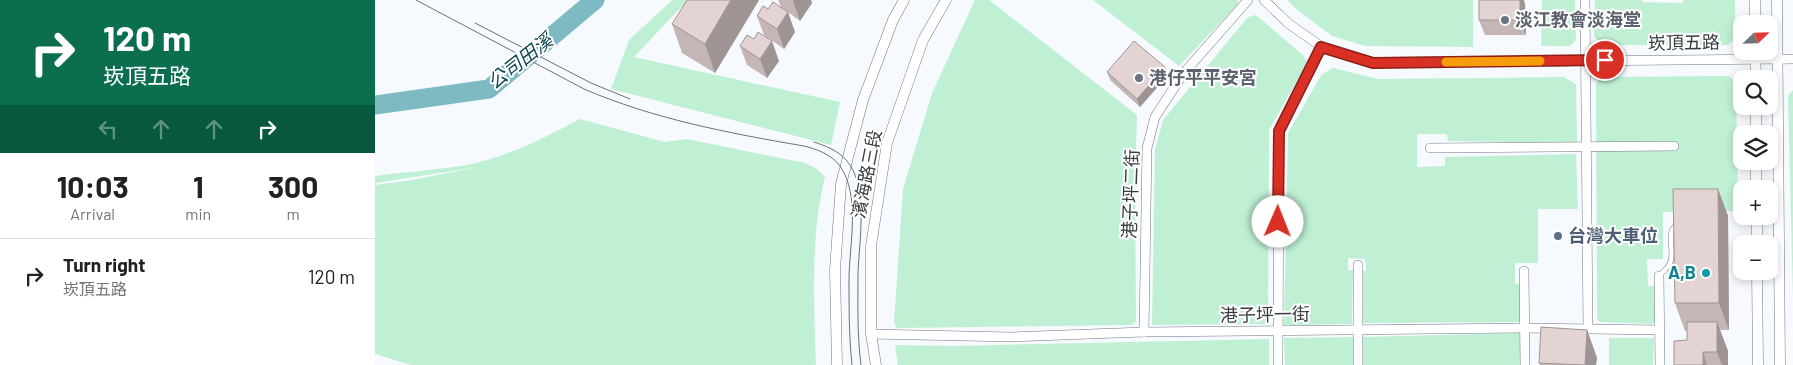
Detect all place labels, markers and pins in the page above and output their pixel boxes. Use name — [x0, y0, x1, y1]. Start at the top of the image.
place label: 淡江教會淡海堂 — [1515, 8, 1641, 30]
marker: 淡江教會淡海堂 — [1499, 14, 1511, 26]
pin — [1584, 39, 1626, 81]
place label: 港仔平平安宮 — [1149, 66, 1257, 88]
marker: 港仔平平安宮 — [1133, 72, 1145, 84]
place label: 台灣大車位 — [1568, 224, 1658, 246]
marker: 台灣大車位 — [1552, 230, 1564, 242]
place label: A,B — [1668, 261, 1696, 283]
marker: A,B — [1700, 267, 1712, 279]

